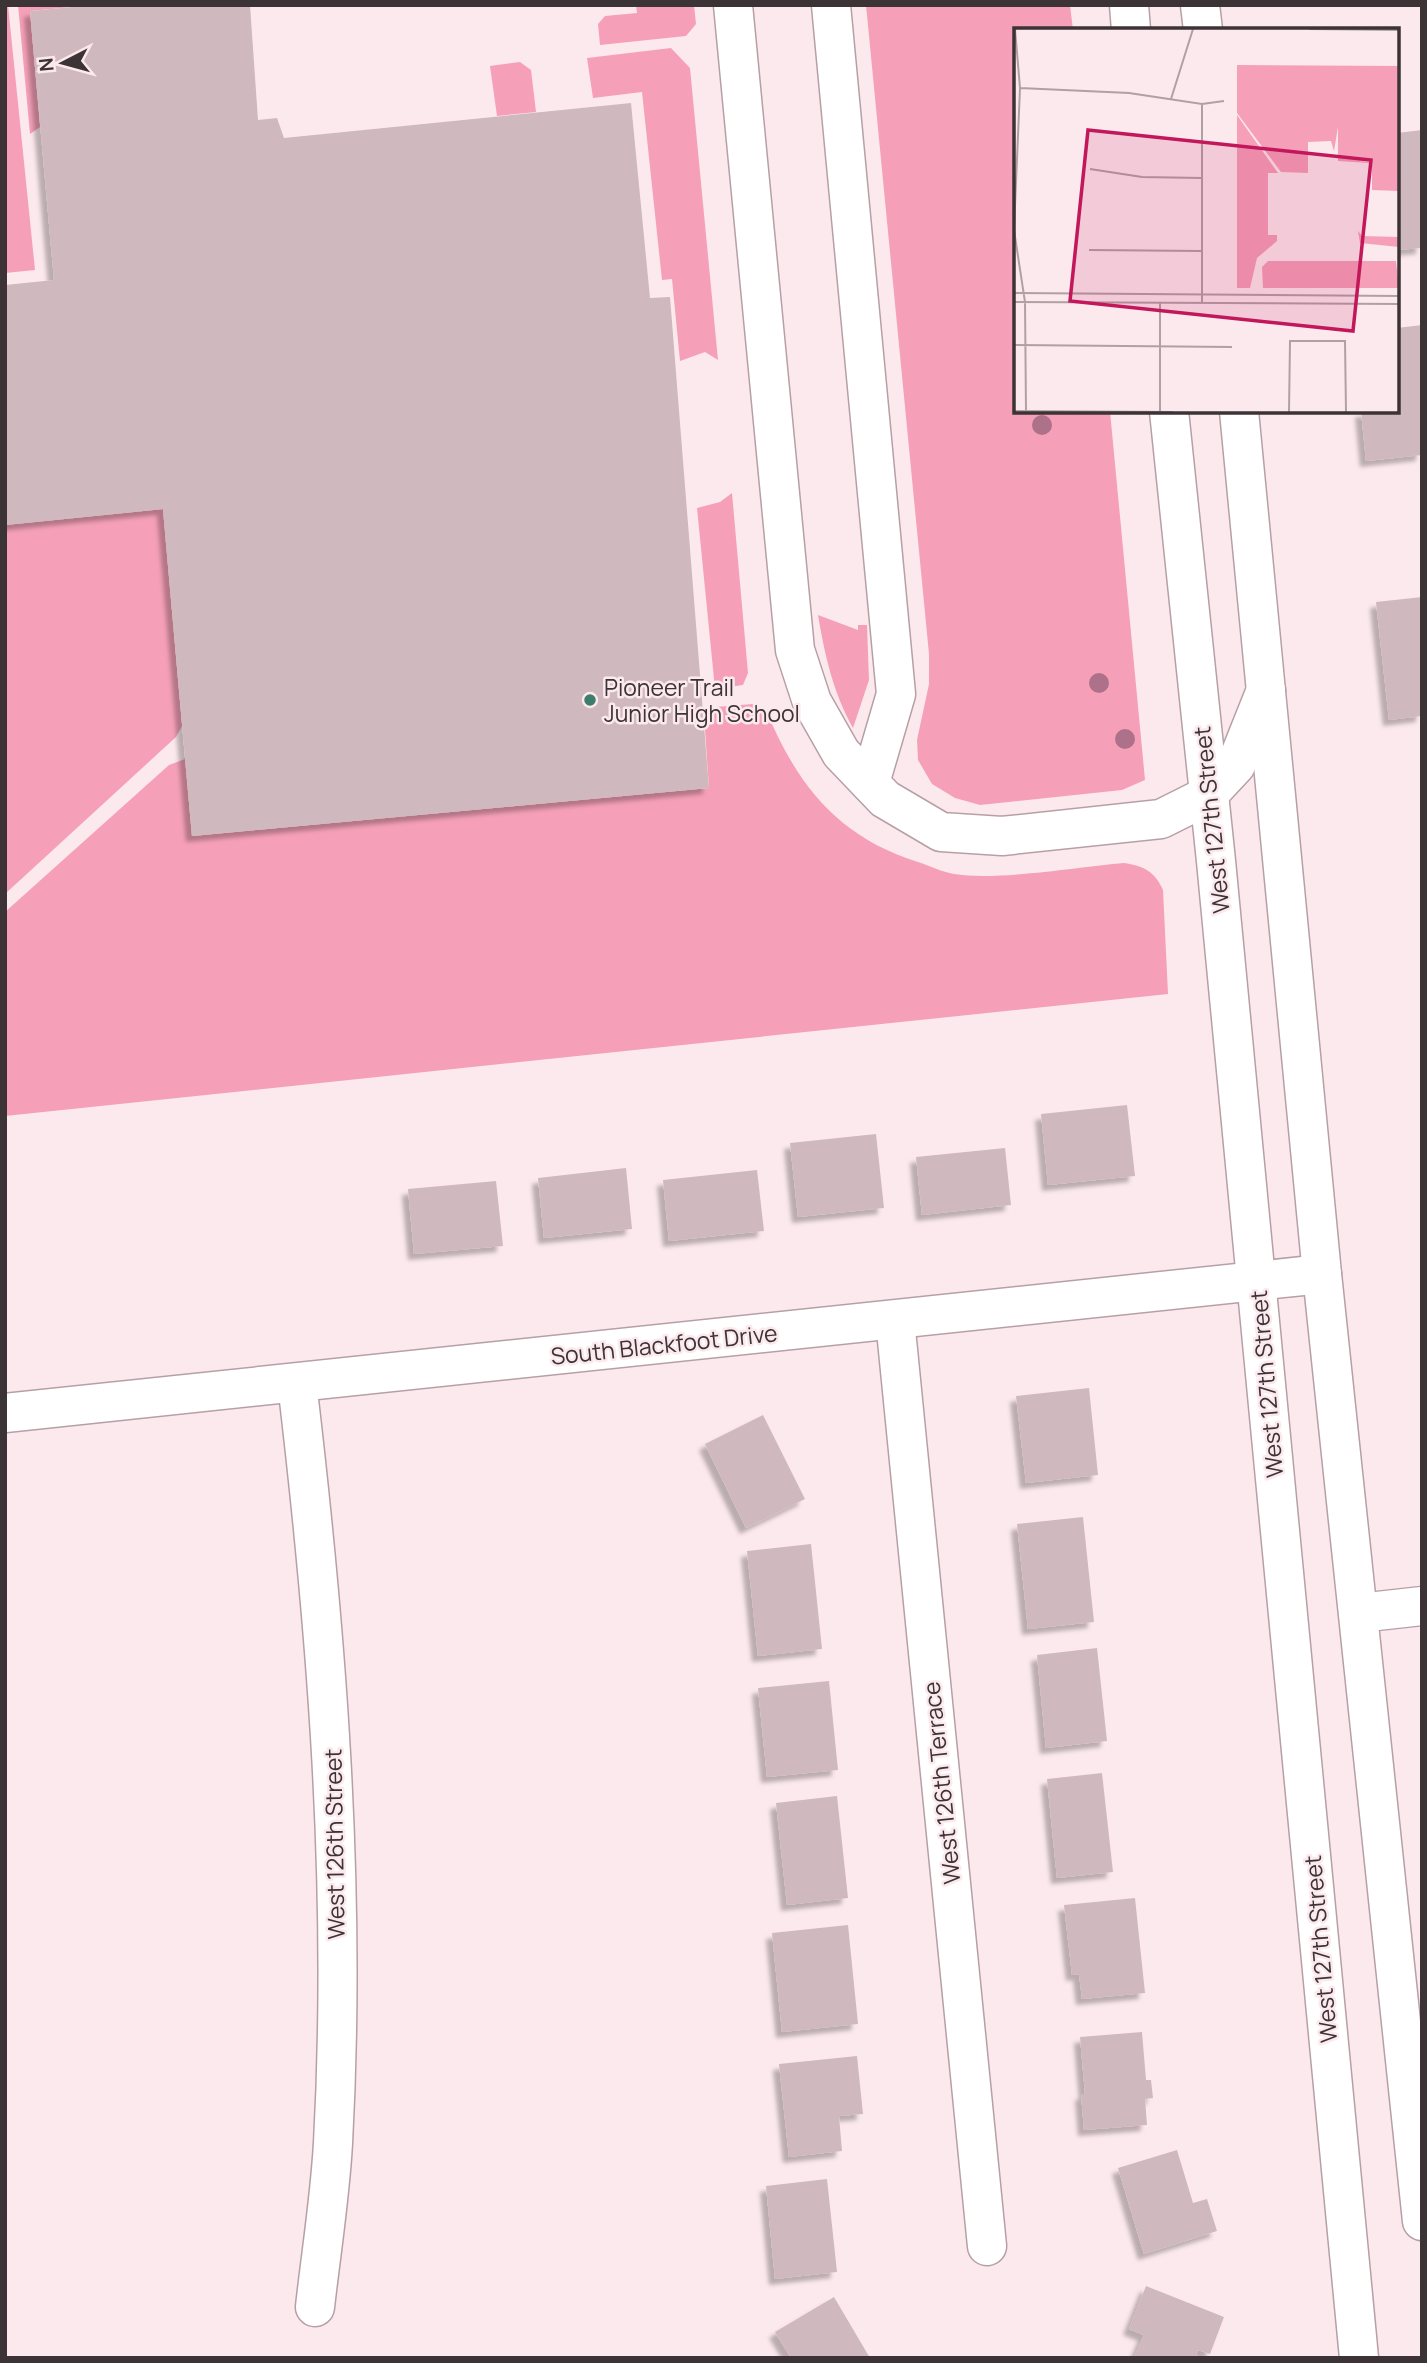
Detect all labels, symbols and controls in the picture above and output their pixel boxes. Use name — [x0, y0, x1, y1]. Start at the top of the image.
north arrow — [28, 28, 98, 98]
inset map — [1014, 28, 1399, 413]
text: N — [32, 57, 60, 73]
place label: Pioneer Trail Junior High School — [604, 671, 800, 729]
marker: Pioneer Trail Junior High School — [582, 692, 598, 708]
street label: West 127th Street — [1185, 725, 1237, 915]
street label: West 127th Street — [1242, 1289, 1290, 1479]
street label: South Blackfoot Drive — [549, 1316, 779, 1372]
street label: West 126th Terrace — [914, 1680, 968, 1886]
street label: West 126th Street — [316, 1748, 352, 1940]
street label: West 127th Street — [1296, 1854, 1344, 2044]

